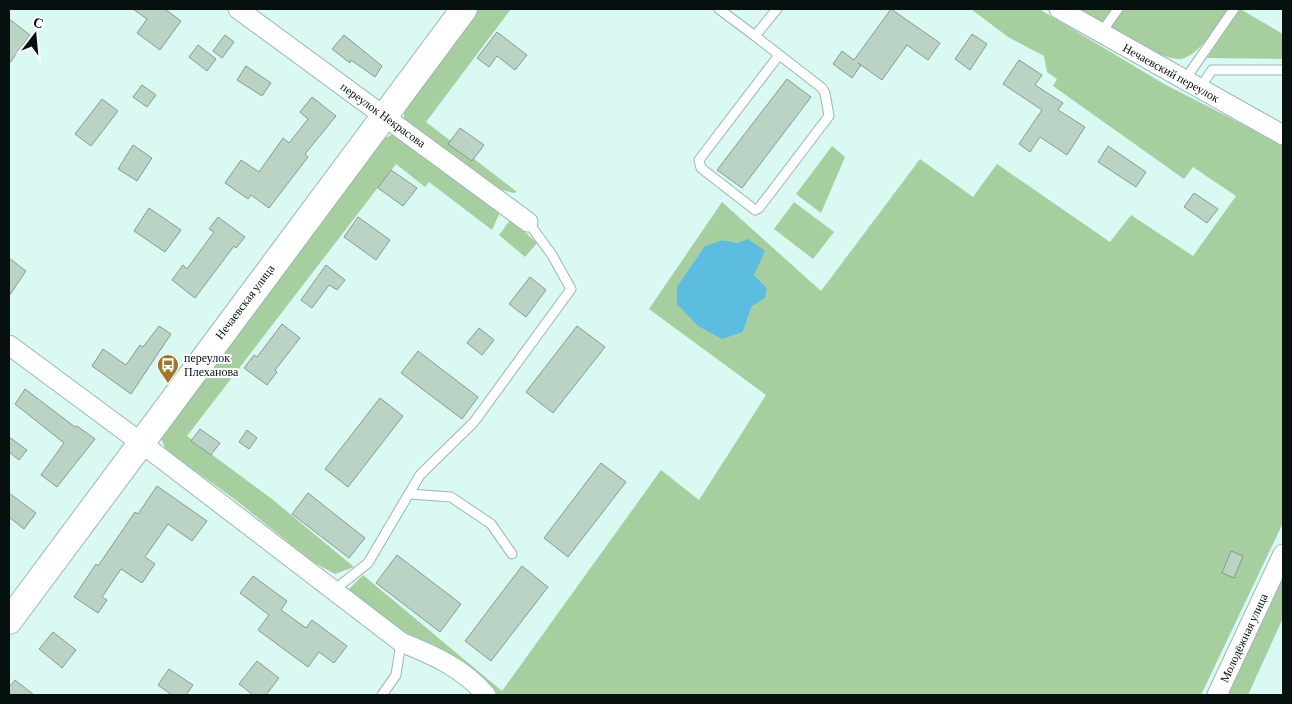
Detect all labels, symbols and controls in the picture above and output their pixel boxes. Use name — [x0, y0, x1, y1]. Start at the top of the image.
north arrow — [10, 10, 60, 60]
text: С — [32, 13, 46, 32]
street label: Нечаевский переулок — [1120, 41, 1222, 105]
street label: переулок Некрасова — [338, 79, 429, 151]
street label: Нечаевская улица — [212, 261, 278, 342]
place label: переулок Плеханова — [184, 351, 239, 379]
bus stop icon: переулок Плеханова — [156, 353, 180, 384]
street label: Молодёжная улица — [1217, 591, 1271, 685]

